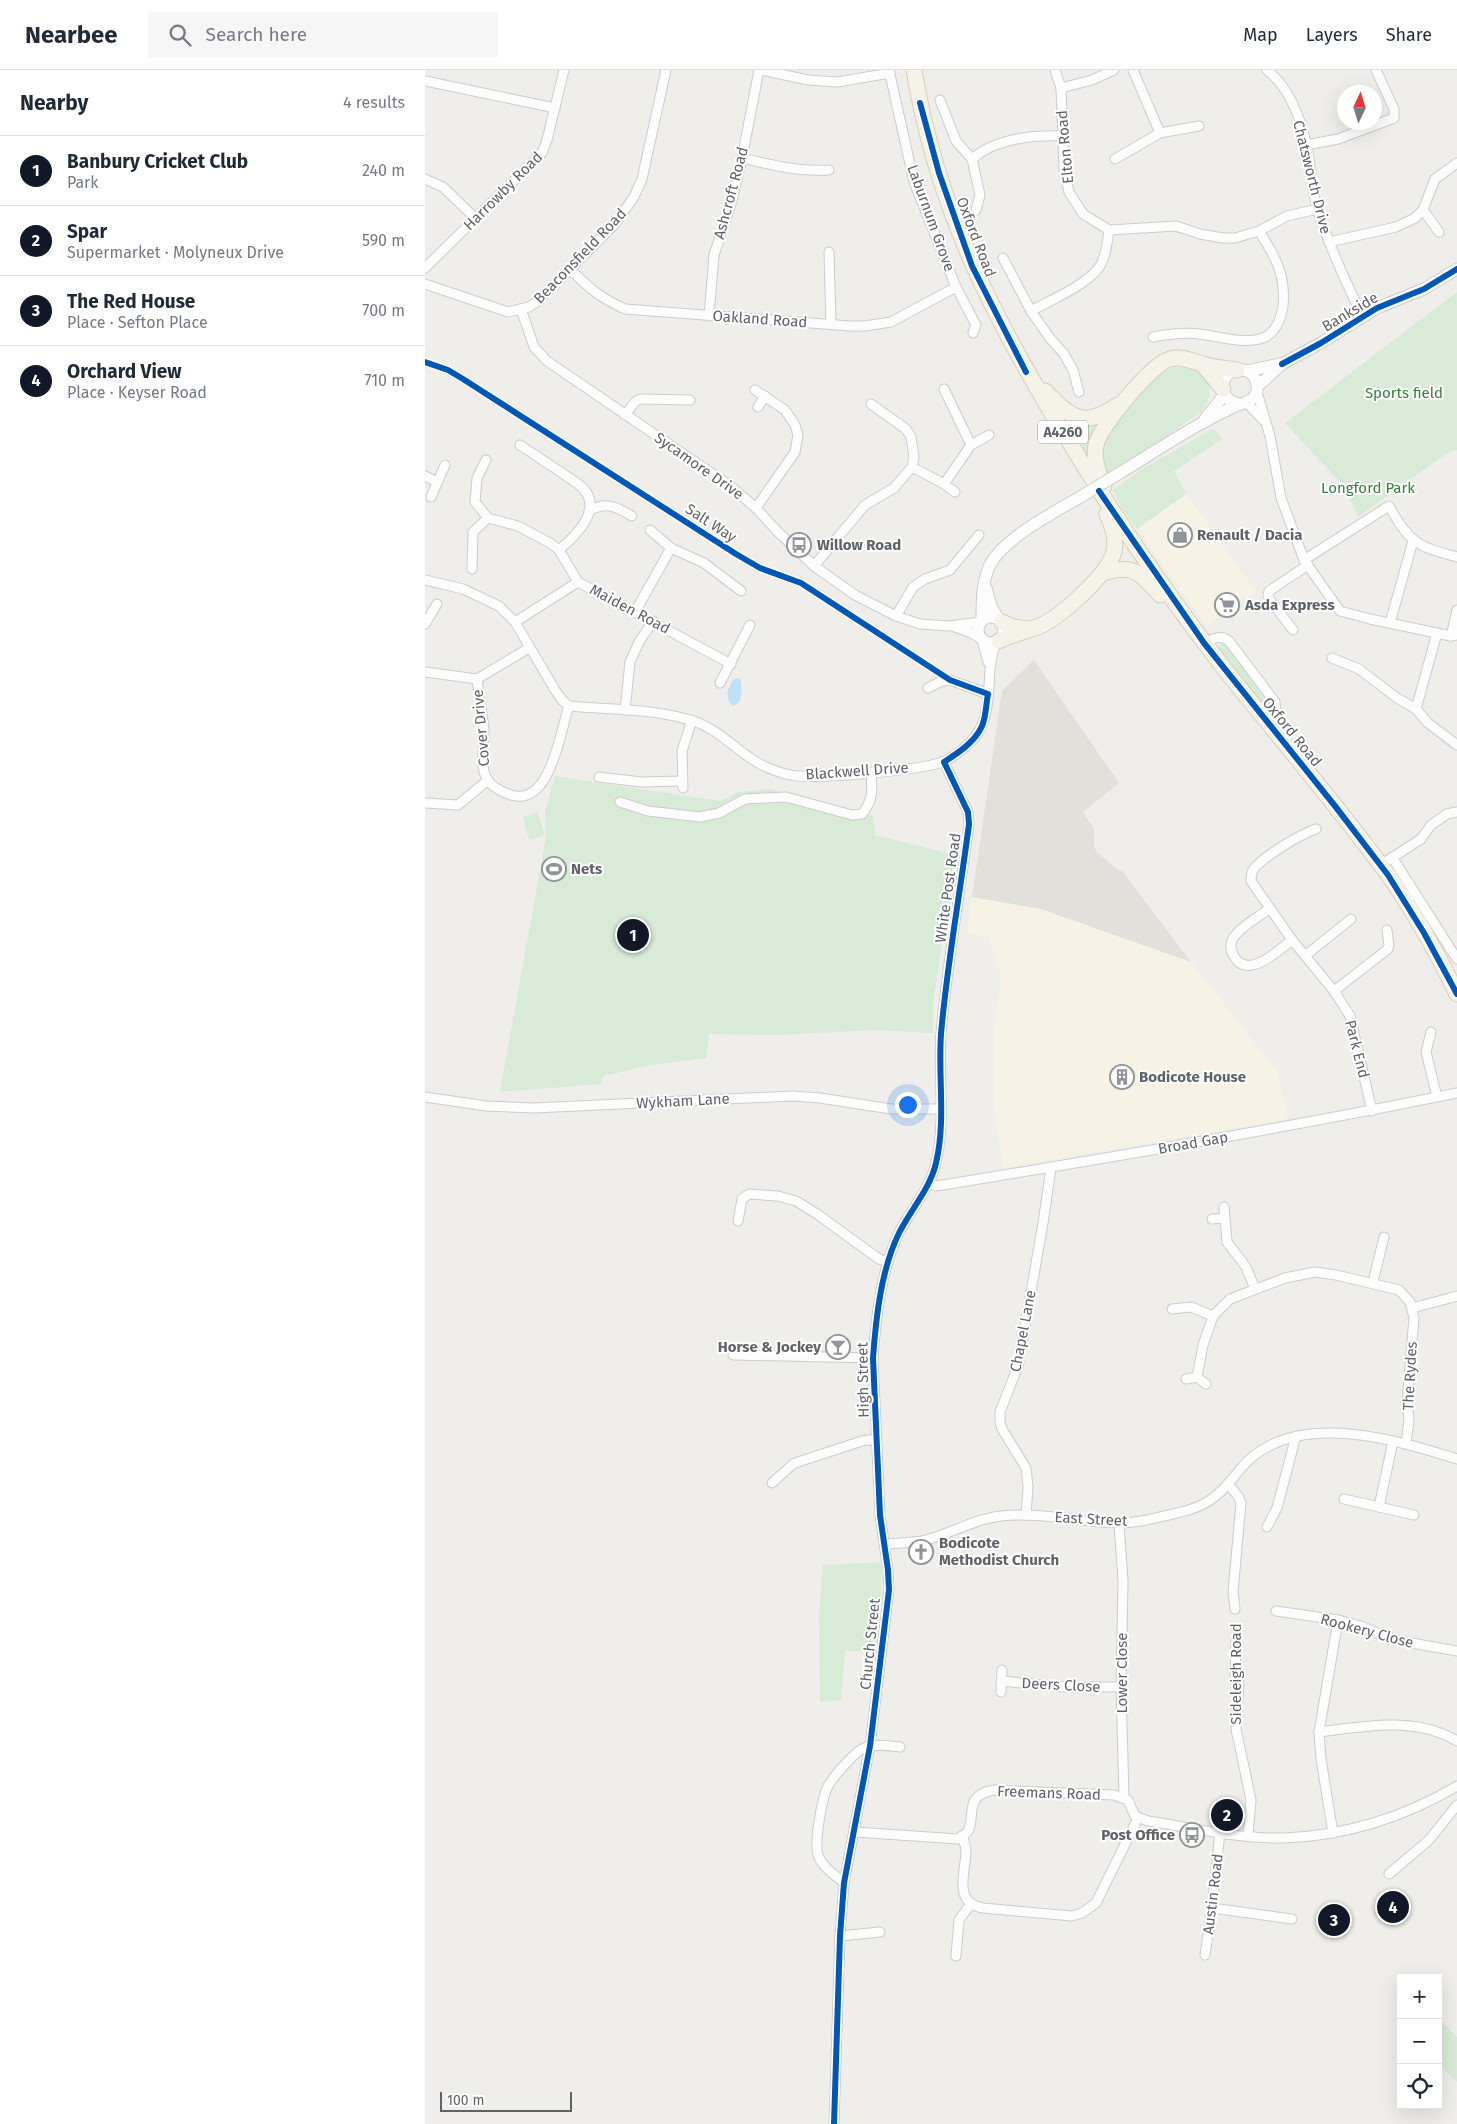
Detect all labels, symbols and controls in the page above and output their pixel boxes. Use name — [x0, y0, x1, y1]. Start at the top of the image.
search box — [148, 12, 498, 57]
text: Nearbee — [25, 21, 118, 49]
icon: search — [166, 21, 194, 49]
text: Search here — [206, 23, 307, 46]
text: Map — [1243, 24, 1278, 46]
text: Layers — [1306, 24, 1358, 46]
text: Share — [1386, 24, 1432, 46]
north arrow — [1337, 85, 1382, 130]
text: Nearby — [20, 90, 88, 116]
text: 4 results — [343, 93, 405, 112]
street label: Elton Road — [1053, 110, 1077, 184]
street label: Chatsworth Drive — [1289, 118, 1335, 236]
street label: Ashcroft Road — [710, 145, 752, 241]
street label: Harrowby Road — [460, 148, 546, 234]
text: Banbury Cricket Club — [67, 150, 248, 173]
text: 1 — [32, 161, 40, 180]
text: 240 m — [362, 161, 405, 180]
street label: Laburnum Grove — [903, 162, 959, 274]
text: Park — [67, 173, 99, 192]
street label: Oxford Road — [953, 195, 999, 279]
street label: Beaconsfield Road — [530, 205, 630, 307]
text: Spar — [67, 220, 107, 243]
text: 2 — [32, 231, 40, 250]
text: 590 m — [362, 231, 405, 250]
text: Supermarket · Molyneux Drive — [67, 243, 284, 262]
street label: Bankside — [1319, 288, 1381, 336]
text: The Red House — [67, 290, 195, 313]
text: 3 — [32, 301, 40, 320]
text: 700 m — [362, 301, 405, 320]
street label: Oakland Road — [712, 307, 808, 331]
text: Place · Sefton Place — [67, 313, 208, 332]
text: Orchard View — [67, 360, 182, 383]
text: 4 — [31, 371, 41, 390]
text: 710 m — [364, 371, 405, 390]
text: Place · Keyser Road — [67, 383, 207, 402]
park label: Sports field — [1365, 384, 1443, 402]
road number: A4260 — [1038, 421, 1088, 444]
street label: Sycamore Drive — [651, 429, 747, 503]
park label: Longford Park — [1321, 479, 1415, 497]
street label: Salt Way — [682, 500, 740, 546]
shop icon: Renault / Dacia — [1167, 522, 1193, 548]
place label: Renault / Dacia — [1197, 526, 1302, 544]
bus stop icon: Willow Road — [786, 532, 812, 558]
place label: Willow Road — [817, 536, 901, 554]
street label: Maiden Road — [587, 580, 673, 638]
supermarket icon: Asda Express — [1214, 592, 1240, 618]
place label: Asda Express — [1244, 596, 1335, 614]
street label: Cover Drive — [469, 689, 493, 767]
street label: Oxford Road — [1259, 694, 1325, 770]
street label: Blackwell Drive — [805, 758, 909, 784]
street label: White Post Road — [931, 832, 965, 944]
sports icon: Nets — [541, 856, 567, 882]
place label: Nets — [571, 860, 602, 878]
pin: 1 — [617, 916, 649, 954]
street label: Park End — [1341, 1018, 1373, 1080]
building icon: Bodicote House — [1109, 1064, 1135, 1090]
place label: Bodicote House — [1139, 1068, 1246, 1086]
street label: Wykham Lane — [636, 1090, 730, 1112]
your location — [895, 1092, 921, 1118]
street label: Broad Gap — [1157, 1128, 1229, 1158]
street label: Chapel Lane — [1006, 1288, 1040, 1374]
bar icon: Horse & Jockey — [825, 1334, 851, 1360]
place label: Horse & Jockey — [718, 1338, 821, 1356]
street label: High Street — [853, 1341, 873, 1418]
street label: The Rydes — [1399, 1341, 1421, 1411]
street label: East Street — [1054, 1508, 1128, 1530]
place label: Bodicote Methodist Church — [939, 1534, 1059, 1569]
church icon: Bodicote Methodist Church — [908, 1539, 934, 1565]
street label: Church Street — [856, 1597, 884, 1691]
street label: Rookery Close — [1318, 1610, 1416, 1652]
street label: Sideleigh Road — [1227, 1623, 1245, 1725]
street label: Lower Close — [1113, 1632, 1131, 1714]
street label: Deers Close — [1021, 1674, 1101, 1696]
street label: Freemans Road — [997, 1782, 1101, 1804]
pin: 2 — [1211, 1796, 1243, 1834]
bus stop icon: Post Office — [1179, 1822, 1205, 1848]
place label: Post Office — [1101, 1826, 1175, 1844]
street label: Austin Road — [1199, 1853, 1227, 1935]
pin: 4 — [1377, 1888, 1409, 1926]
pin: 3 — [1318, 1901, 1350, 1939]
map controls — [1397, 1974, 1442, 2109]
button: + — [1397, 1974, 1442, 2019]
button: − — [1397, 2019, 1442, 2064]
button: locate — [1397, 2064, 1442, 2109]
scale bar — [440, 2089, 573, 2112]
text: 100 m — [447, 2092, 484, 2109]

